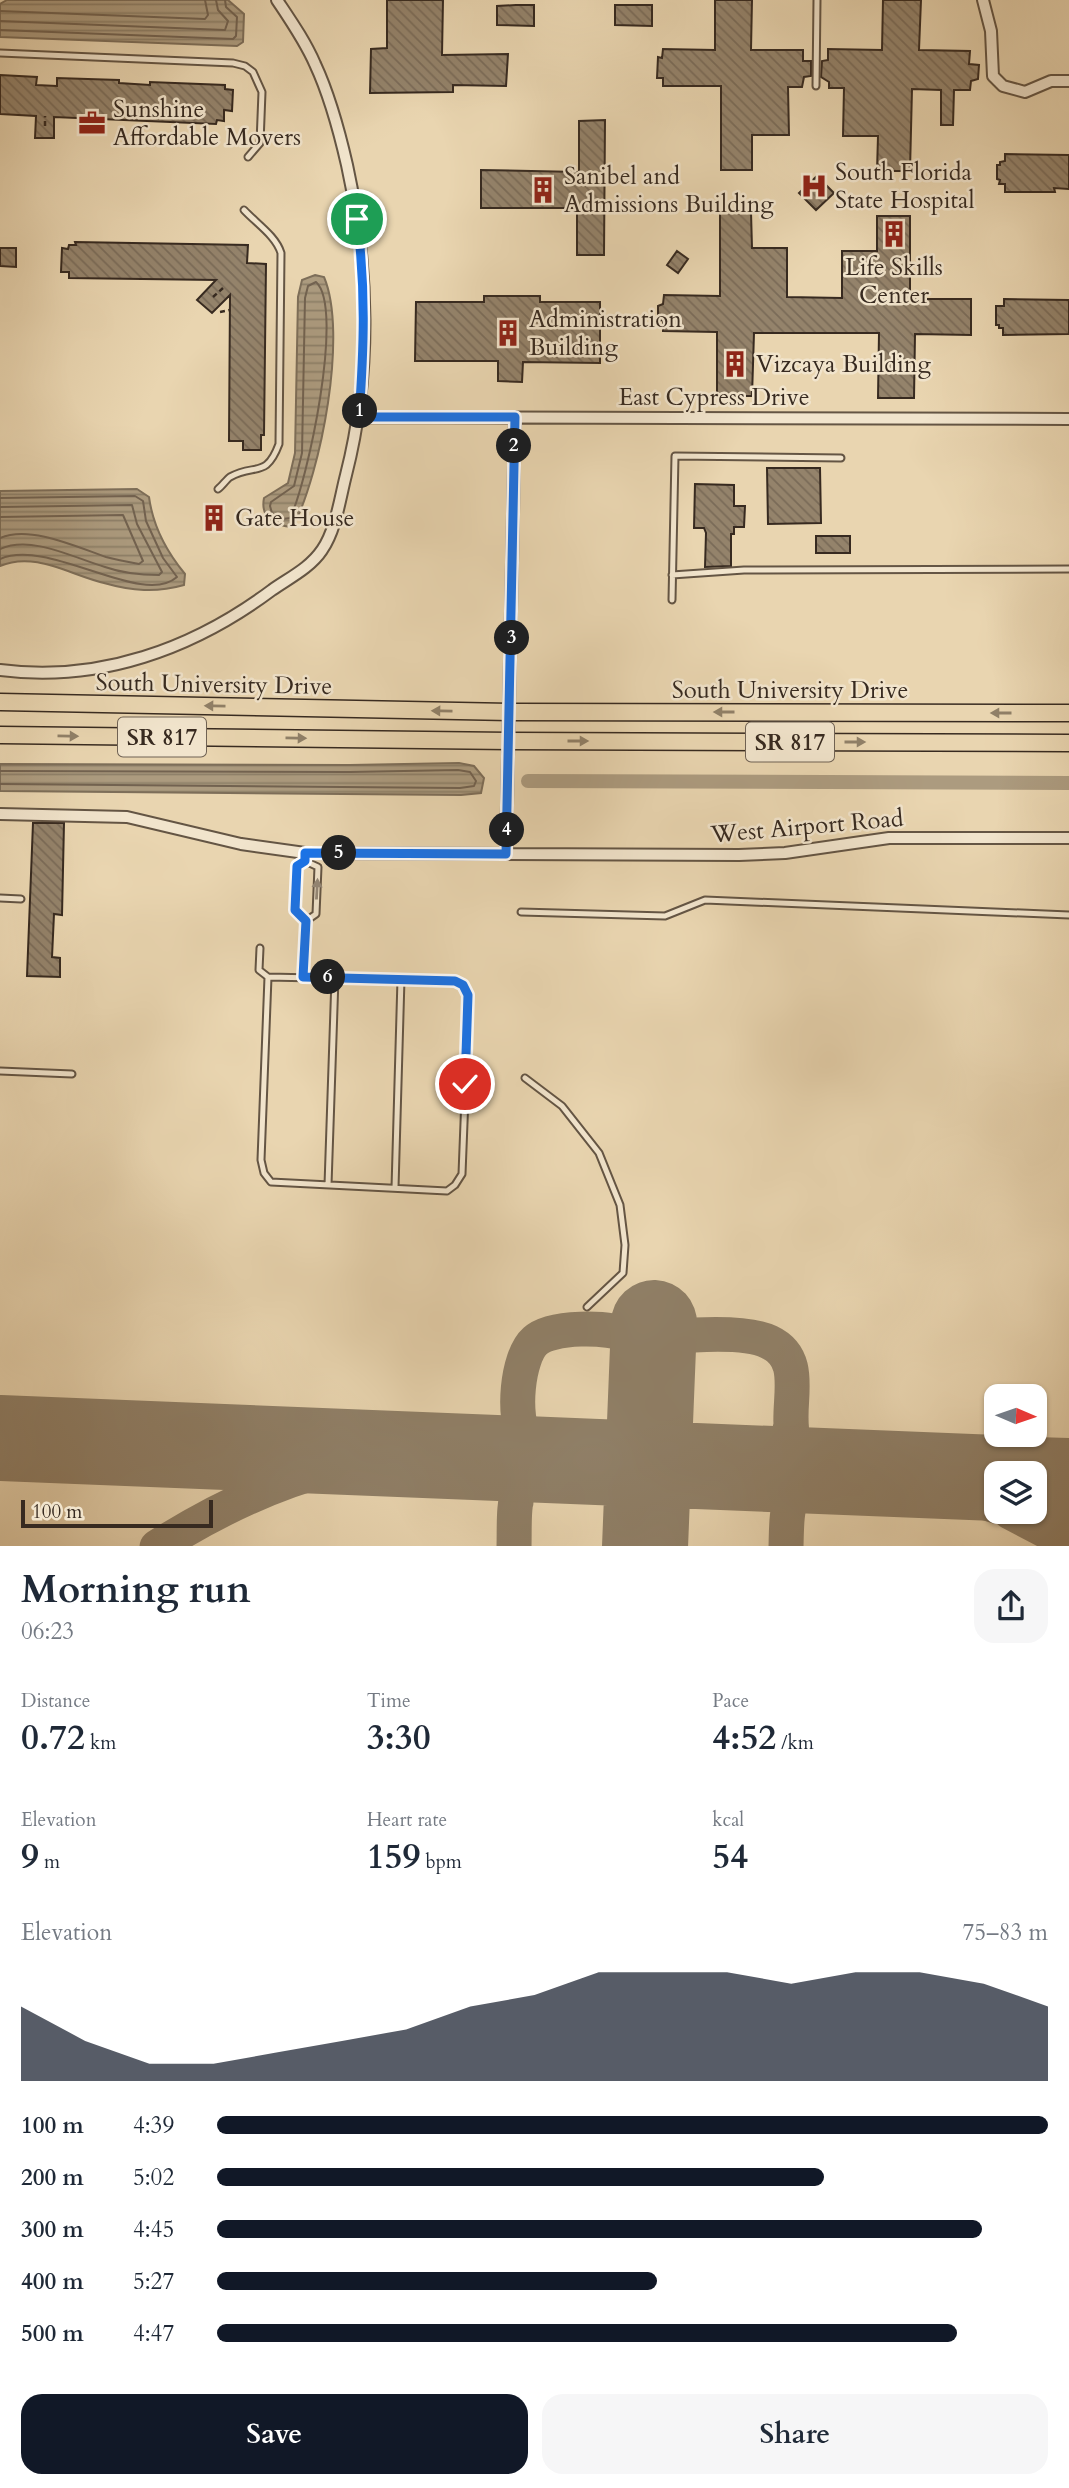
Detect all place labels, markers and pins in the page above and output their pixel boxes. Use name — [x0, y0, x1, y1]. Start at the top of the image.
place label: Sunshine Affordable Movers — [113, 93, 301, 154]
office icon: Sunshine Affordable Movers — [77, 108, 107, 138]
place label: South Florida State Hospital — [835, 156, 975, 217]
place label: Sanibel and Admissions Building — [564, 160, 774, 221]
hospital icon: South Florida State Hospital — [799, 171, 829, 201]
building icon: Sanibel and Admissions Building — [528, 175, 558, 205]
pin — [327, 189, 387, 249]
building icon: Life Skills Center — [879, 219, 909, 249]
place label: Life Skills Center — [845, 251, 943, 312]
place label: Administration Building — [529, 303, 682, 364]
building icon: Administration Building — [493, 318, 523, 348]
place label: Vizcaya Building — [756, 348, 931, 381]
building icon: Vizcaya Building — [720, 349, 750, 379]
pin: 1 — [342, 394, 378, 428]
pin: 2 — [496, 428, 532, 464]
place label: Gate House — [235, 502, 354, 535]
building icon: Gate House — [199, 503, 229, 533]
pin: 3 — [494, 620, 530, 656]
pin: 4 — [490, 812, 524, 848]
pin: 5 — [322, 836, 356, 870]
pin: 6 — [310, 960, 346, 995]
pin — [435, 1054, 495, 1114]

